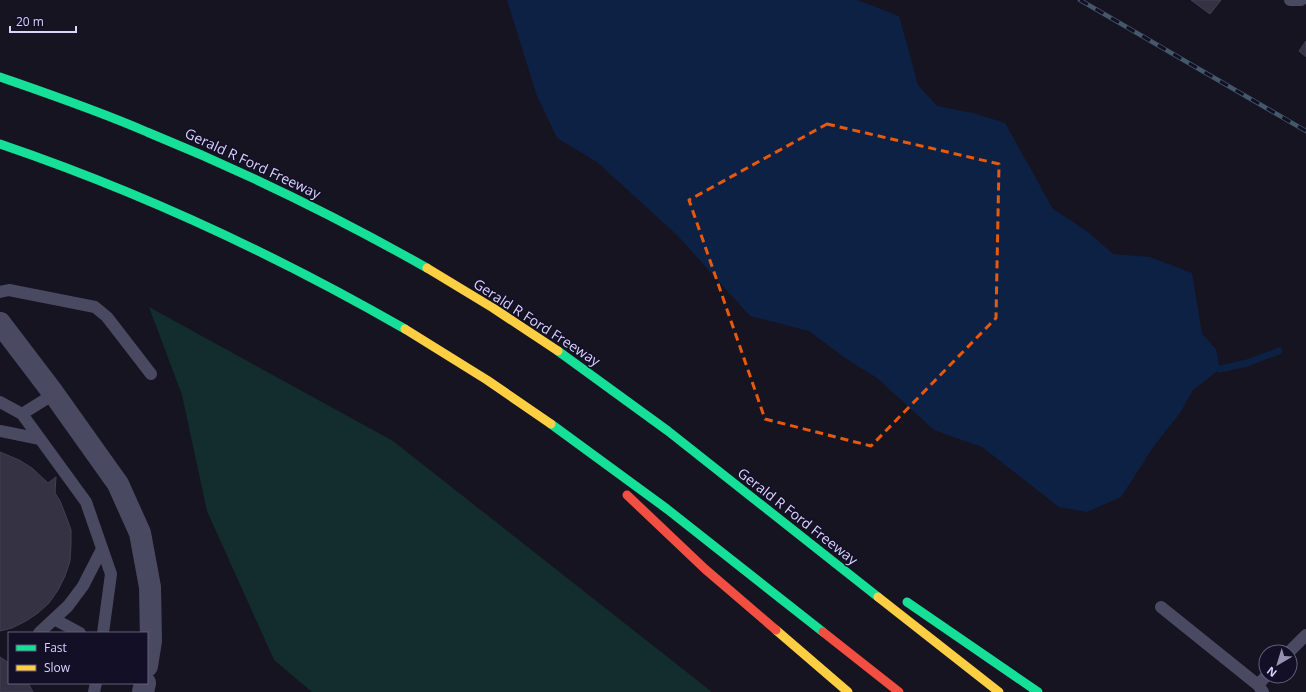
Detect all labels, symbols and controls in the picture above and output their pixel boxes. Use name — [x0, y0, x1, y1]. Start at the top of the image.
scale bar — [10, 8, 76, 34]
text: 20 m — [16, 13, 44, 30]
street label: Gerald R Ford Freeway — [182, 123, 325, 203]
street label: Gerald R Ford Freeway — [470, 274, 605, 371]
street label: Gerald R Ford Freeway — [734, 463, 863, 569]
legend — [8, 632, 148, 684]
text: Fast — [44, 639, 67, 656]
north arrow — [1258, 644, 1298, 684]
text: Slow — [44, 659, 71, 676]
text: N — [1263, 664, 1280, 681]

